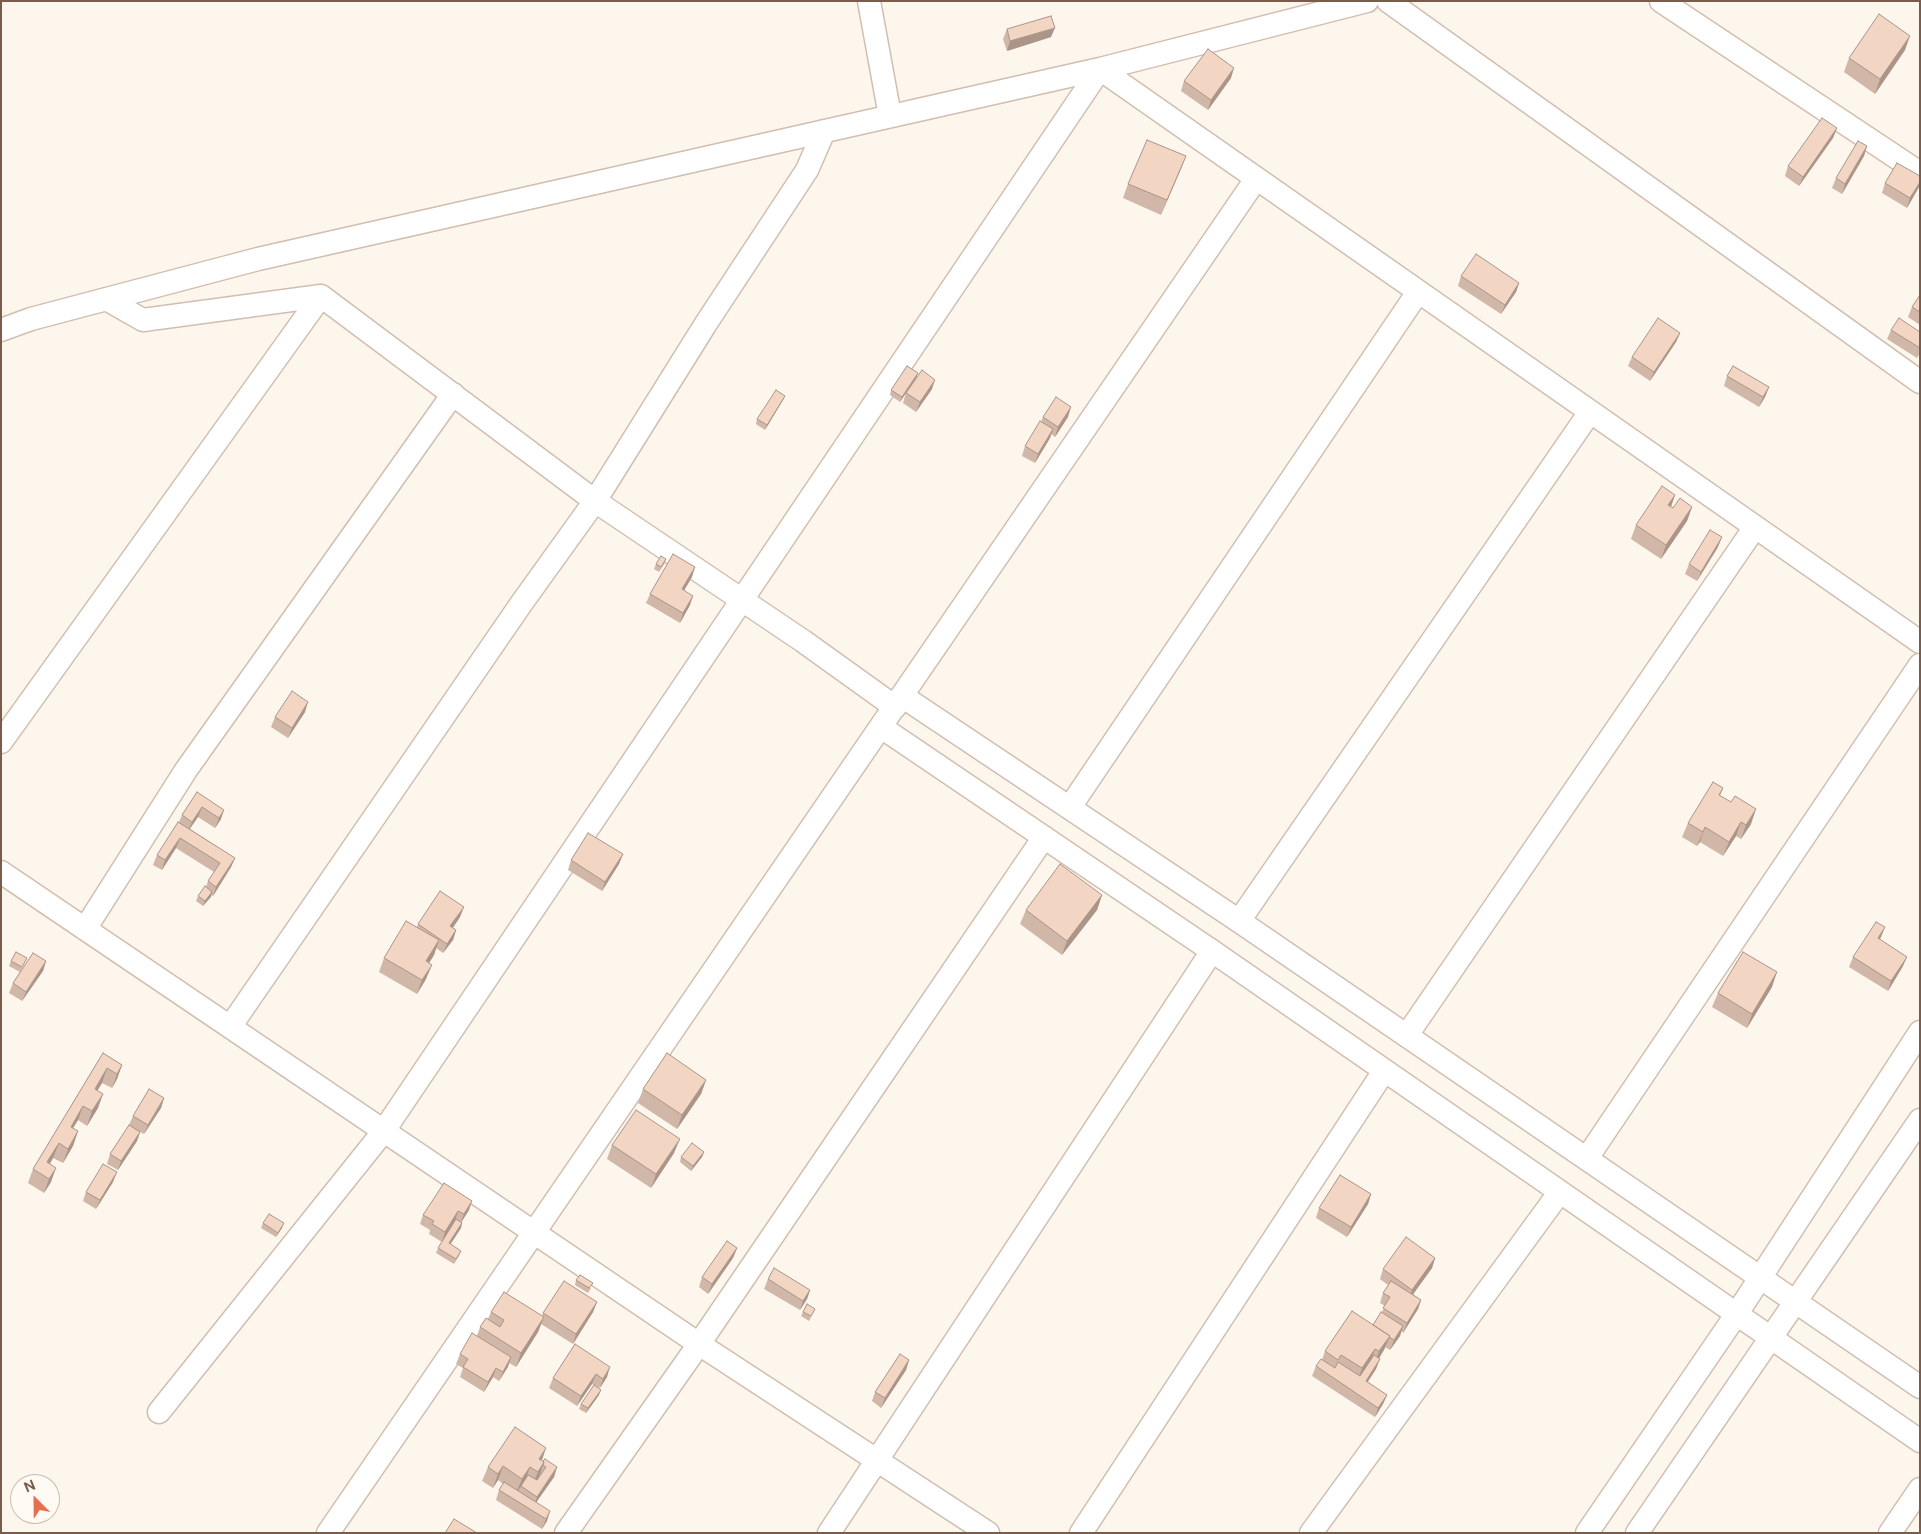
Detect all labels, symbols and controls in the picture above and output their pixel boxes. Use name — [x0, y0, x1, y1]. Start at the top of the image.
north arrow — [10, 1474, 60, 1524]
text: N — [21, 1477, 38, 1496]

